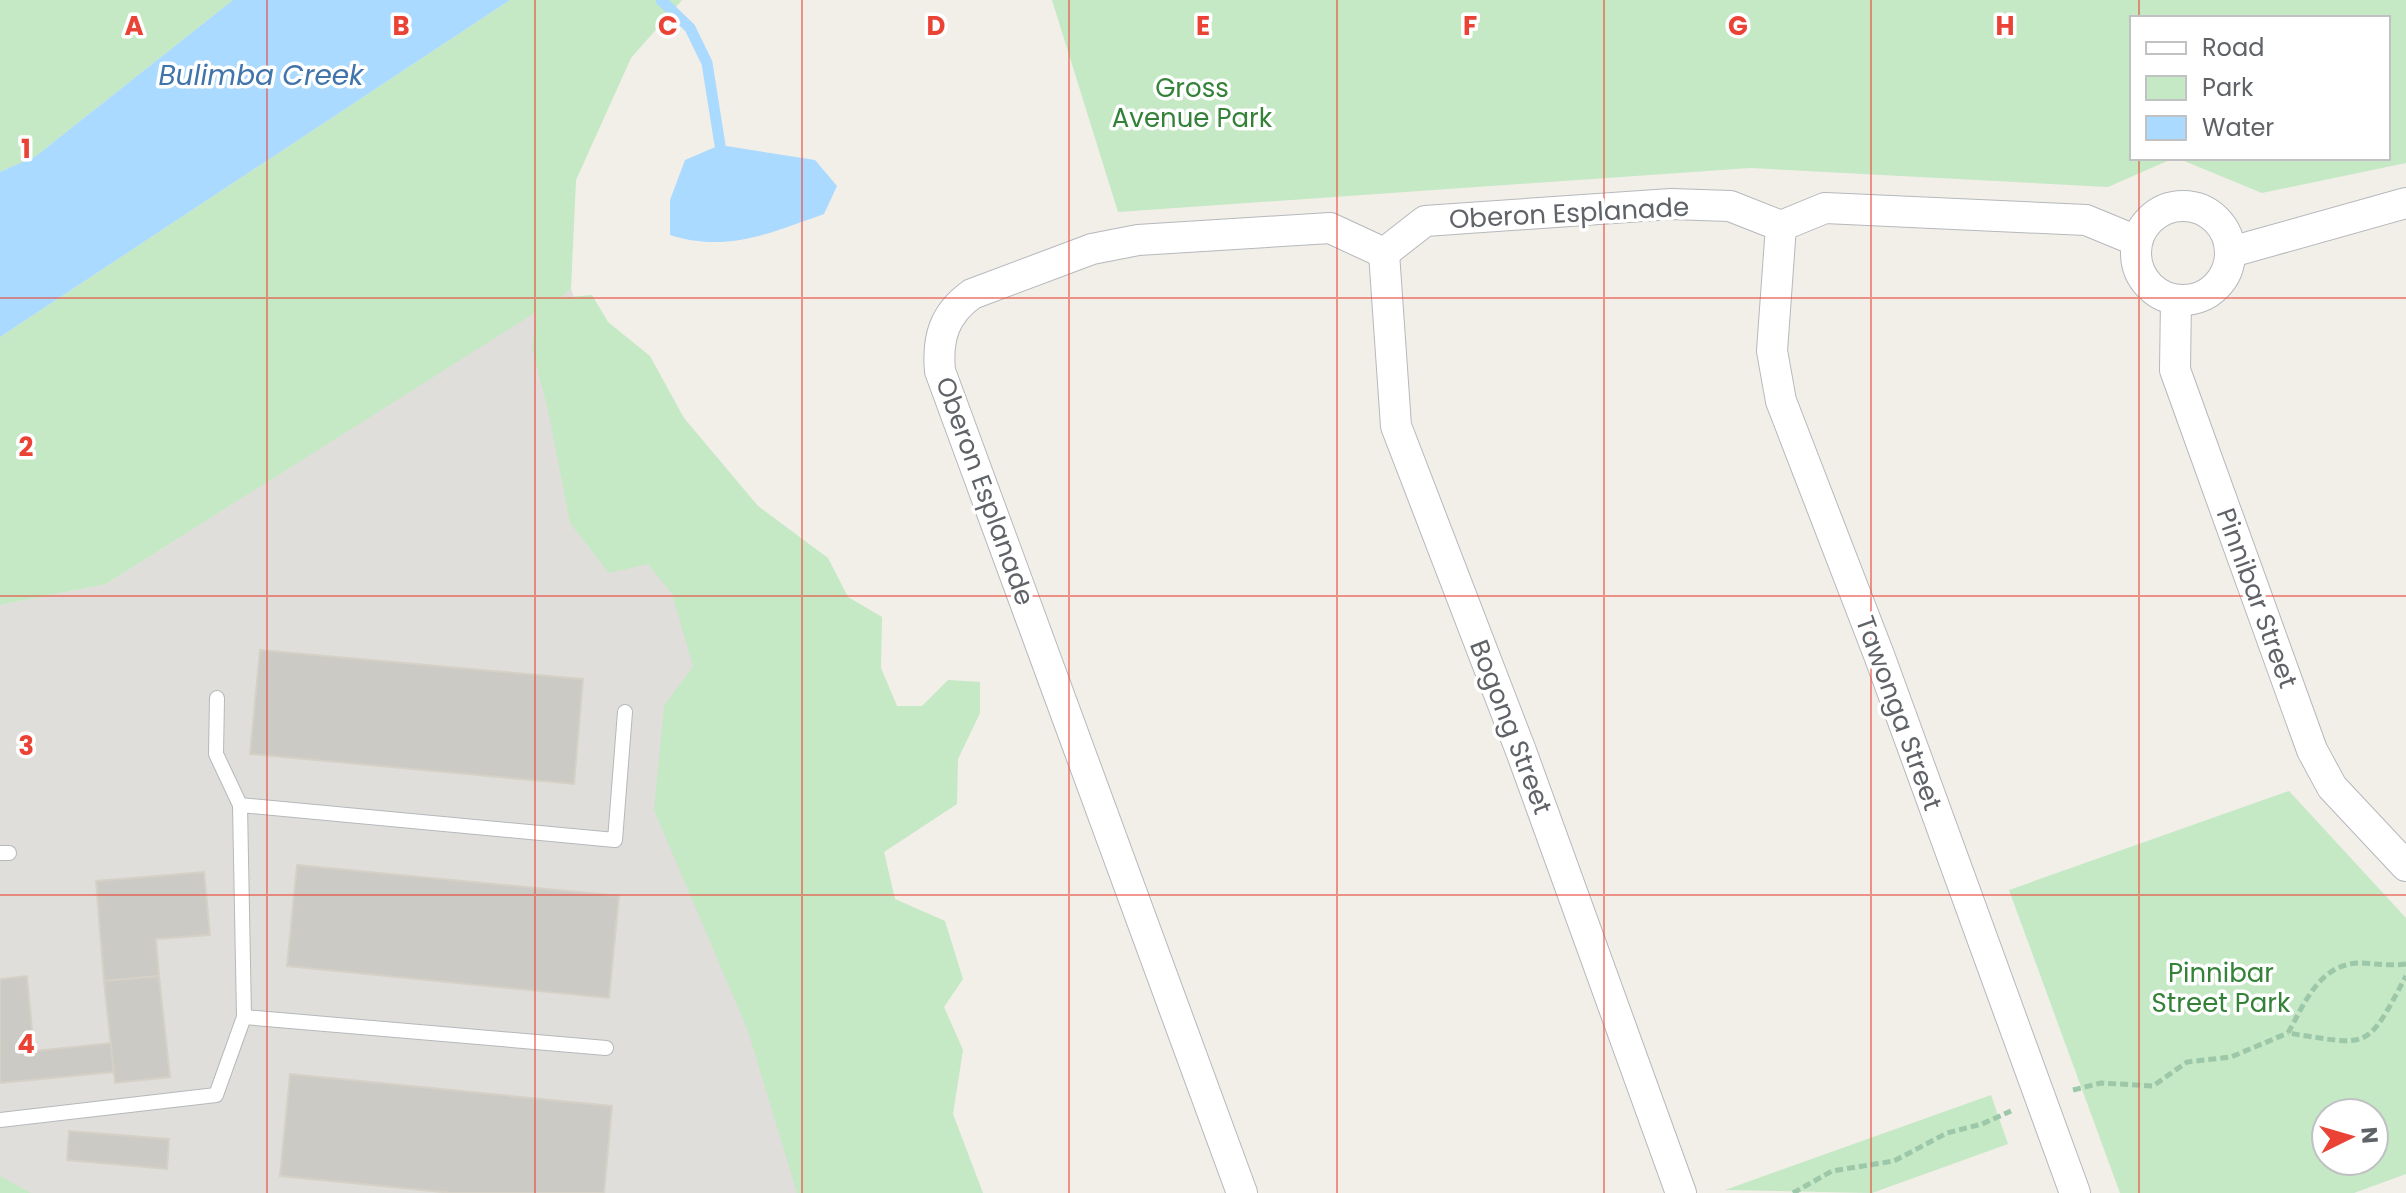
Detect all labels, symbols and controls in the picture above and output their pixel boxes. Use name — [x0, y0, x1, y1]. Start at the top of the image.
text: A — [124, 8, 144, 44]
text: B — [392, 8, 410, 44]
text: C — [658, 8, 678, 44]
text: D — [927, 8, 946, 44]
text: E — [1196, 8, 1210, 44]
text: F — [1463, 8, 1477, 44]
text: G — [1728, 8, 1748, 44]
text: H — [1995, 8, 2015, 44]
legend — [2130, 16, 2390, 160]
text: Road — [2202, 31, 2264, 64]
water label: Bulimba Creek — [158, 56, 365, 95]
park label: Gross Avenue Park — [1112, 70, 1273, 136]
text: Park — [2202, 71, 2254, 104]
text: Water — [2202, 111, 2274, 144]
text: 1 — [21, 131, 31, 167]
street label: Oberon Esplanade — [1448, 189, 1690, 237]
street label: Oberon Esplanade — [927, 372, 1043, 610]
text: 2 — [19, 429, 34, 465]
street label: Pinnibar Street — [2208, 503, 2306, 693]
street label: Tawonga Street — [1847, 611, 1951, 815]
street label: Bogong Street — [1461, 635, 1561, 819]
text: 3 — [18, 728, 34, 764]
park label: Pinnibar Street Park — [2152, 955, 2291, 1021]
text: 4 — [17, 1026, 35, 1062]
north arrow — [2310, 1097, 2390, 1177]
text: N — [2353, 1126, 2386, 1145]

